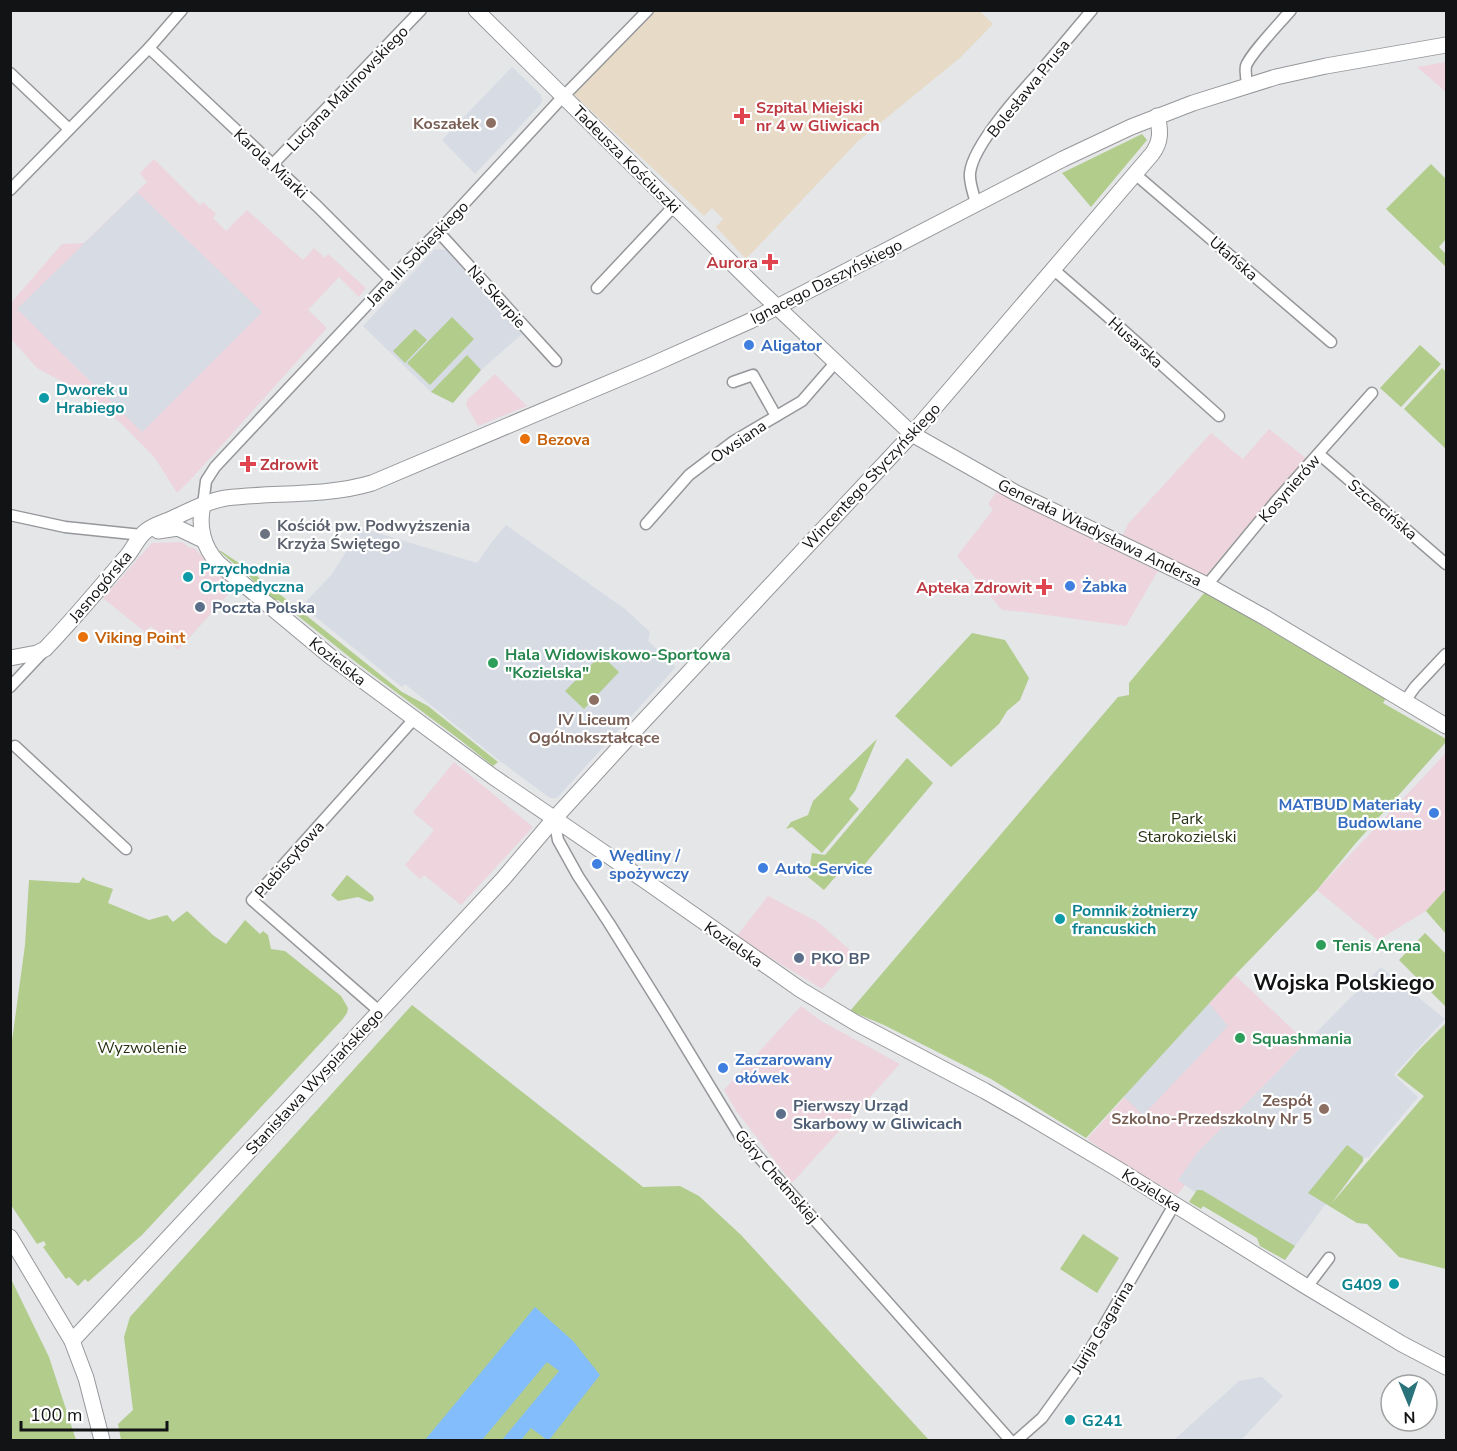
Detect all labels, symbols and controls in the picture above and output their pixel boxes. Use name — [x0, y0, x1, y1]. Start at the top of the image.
street label: Lucjana Malinowskiego — [282, 21, 414, 156]
street label: Bolesława Prusa — [982, 35, 1075, 142]
place label: Szpital Miejski nr 4 w Gliwicach — [756, 97, 880, 137]
street label: Tadeusza Kościuszki — [567, 101, 685, 219]
marker: Szpital Miejski nr 4 w Gliwicach — [733, 107, 751, 125]
place label: Koszałek — [413, 113, 479, 135]
marker: Koszałek — [484, 116, 498, 130]
street label: Karola Miarki — [229, 124, 312, 204]
street label: Jana III Sobieskiego — [361, 196, 474, 312]
street label: Ułańska — [1204, 231, 1262, 286]
street label: Ignacego Daszyńskiego — [747, 234, 906, 330]
place label: Aurora — [707, 252, 758, 274]
marker: Aurora — [763, 255, 777, 269]
street label: Na Skarpie — [462, 260, 531, 333]
street label: Husarska — [1103, 312, 1168, 373]
place label: Aligator — [761, 335, 823, 357]
marker: Aligator — [742, 338, 756, 352]
place label: Dworek u Hrabiego — [56, 379, 128, 419]
marker: Dworek u Hrabiego — [37, 391, 51, 405]
street label: Wincentego Styczyńskiego — [798, 398, 946, 555]
street label: Owsiana — [706, 415, 771, 469]
place label: Bezova — [537, 429, 590, 451]
marker: Bezova — [518, 432, 532, 446]
street label: Kosynierów — [1254, 449, 1326, 527]
place label: Zdrowit — [260, 454, 319, 476]
marker: Zdrowit — [241, 457, 255, 471]
street label: Generała Władysława Andersa — [994, 474, 1205, 592]
street label: Szczecińska — [1343, 474, 1422, 545]
place label: Kościół pw. Podwyższenia Krzyża Świętego — [277, 515, 470, 555]
marker: Kościół pw. Podwyższenia Krzyża Świętego — [258, 527, 272, 541]
street label: Jasnogórska — [64, 546, 137, 628]
place label: Przychodnia Ortopedyczna — [200, 558, 304, 598]
marker: Przychodnia Ortopedyczna — [181, 570, 195, 584]
place label: Żabka — [1082, 576, 1127, 598]
place label: Apteka Zdrowit — [916, 577, 1033, 599]
marker: Żabka — [1063, 579, 1077, 593]
marker: Apteka Zdrowit — [1037, 580, 1051, 594]
place label: Poczta Polska — [212, 597, 315, 619]
marker: Poczta Polska — [193, 600, 207, 614]
place label: Viking Point — [94, 627, 186, 649]
marker: Viking Point — [76, 630, 90, 644]
street label: Kozielska — [304, 632, 371, 691]
place label: Hala Widowiskowo-Sportowa "Kozielska" — [505, 644, 730, 684]
marker: Hala Widowiskowo-Sportowa "Kozielska" — [486, 656, 500, 670]
marker: IV Liceum Ogólnokształcące — [587, 693, 601, 707]
place label: IV Liceum Ogólnokształcące — [528, 709, 660, 749]
place label: MATBUD Materiały Budowlane — [1278, 794, 1423, 834]
marker: MATBUD Materiały Budowlane — [1427, 806, 1441, 820]
park label: Park Starokozielski — [1138, 808, 1236, 848]
street label: Plebiscytowa — [250, 816, 330, 903]
place label: Wędliny / spożywczy — [609, 845, 690, 885]
marker: Wędliny / spożywczy — [590, 857, 604, 871]
place label: Auto-Service — [775, 858, 873, 880]
marker: Auto-Service — [756, 861, 770, 875]
place label: Pomnik żołnierzy francuskich — [1072, 900, 1198, 940]
marker: Pomnik żołnierzy francuskich — [1053, 912, 1067, 926]
street label: Kozielska — [700, 917, 767, 973]
place label: Tenis Arena — [1333, 935, 1421, 957]
marker: Tenis Arena — [1314, 938, 1328, 952]
place label: PKO BP — [811, 948, 870, 970]
marker: PKO BP — [792, 951, 806, 965]
district label: Wojska Polskiego — [1253, 968, 1435, 998]
street label: Stanisława Wyspiańskiego — [241, 1003, 389, 1160]
place label: Squashmania — [1252, 1028, 1352, 1050]
marker: Squashmania — [1233, 1031, 1247, 1045]
park label: Wyzwolenie — [97, 1037, 187, 1059]
place label: Zaczarowany ołówek — [735, 1049, 833, 1089]
marker: Zaczarowany ołówek — [716, 1061, 730, 1075]
place label: Zespół Szkolno-Przedszkolny Nr 5 — [1111, 1090, 1313, 1130]
place label: Pierwszy Urząd Skarbowy w Gliwicach — [793, 1095, 962, 1135]
marker: Zespół Szkolno-Przedszkolny Nr 5 — [1317, 1102, 1331, 1116]
marker: Pierwszy Urząd Skarbowy w Gliwicach — [774, 1107, 788, 1121]
street label: Góry Chełmskiej — [729, 1125, 823, 1228]
street label: Kozielska — [1117, 1164, 1186, 1218]
place label: G409 — [1341, 1274, 1382, 1296]
street label: Jurija Gagarina — [1066, 1277, 1139, 1379]
marker: G409 — [1387, 1277, 1401, 1291]
north arrow — [1379, 1373, 1439, 1433]
scale bar — [21, 1394, 166, 1432]
text: 100 m — [30, 1403, 82, 1427]
text: N — [1403, 1406, 1416, 1428]
place label: G241 — [1082, 1410, 1123, 1432]
marker: G241 — [1063, 1413, 1077, 1427]

